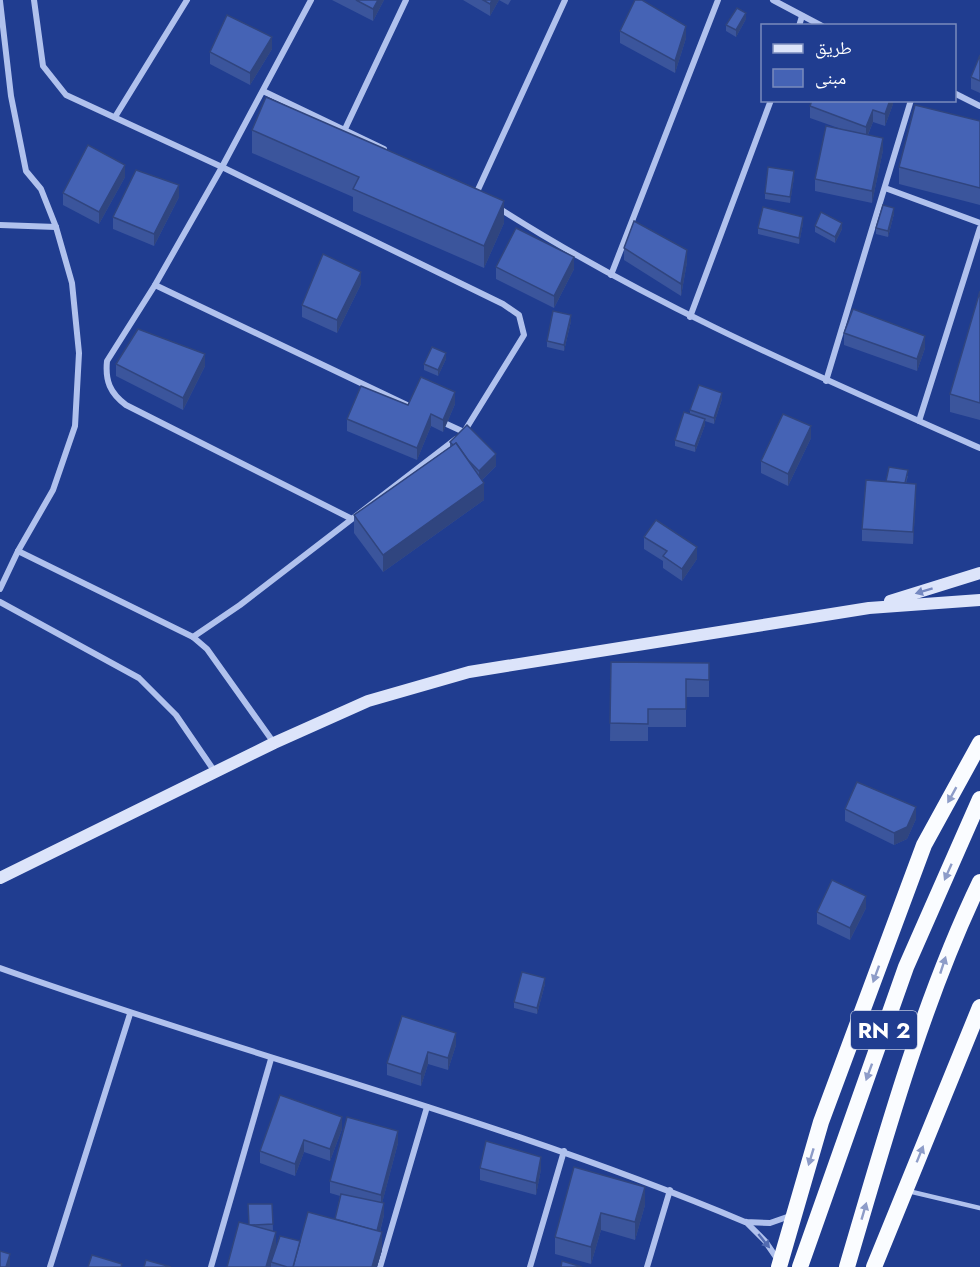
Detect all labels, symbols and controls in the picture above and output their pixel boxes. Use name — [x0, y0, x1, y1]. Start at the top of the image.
legend — [761, 24, 956, 102]
text: طريق — [815, 35, 852, 61]
text: مبنى — [815, 65, 846, 91]
one-way arrow — [915, 586, 933, 596]
one-way arrow — [947, 786, 957, 803]
one-way arrow — [943, 863, 953, 881]
one-way arrow — [939, 956, 949, 974]
one-way arrow — [871, 965, 881, 983]
road number: RN 2 — [851, 1011, 917, 1049]
one-way arrow — [863, 1063, 873, 1081]
one-way arrow — [915, 1145, 925, 1163]
one-way arrow — [806, 1148, 815, 1166]
one-way arrow — [860, 1202, 869, 1220]
one-way arrow — [758, 1233, 771, 1249]

